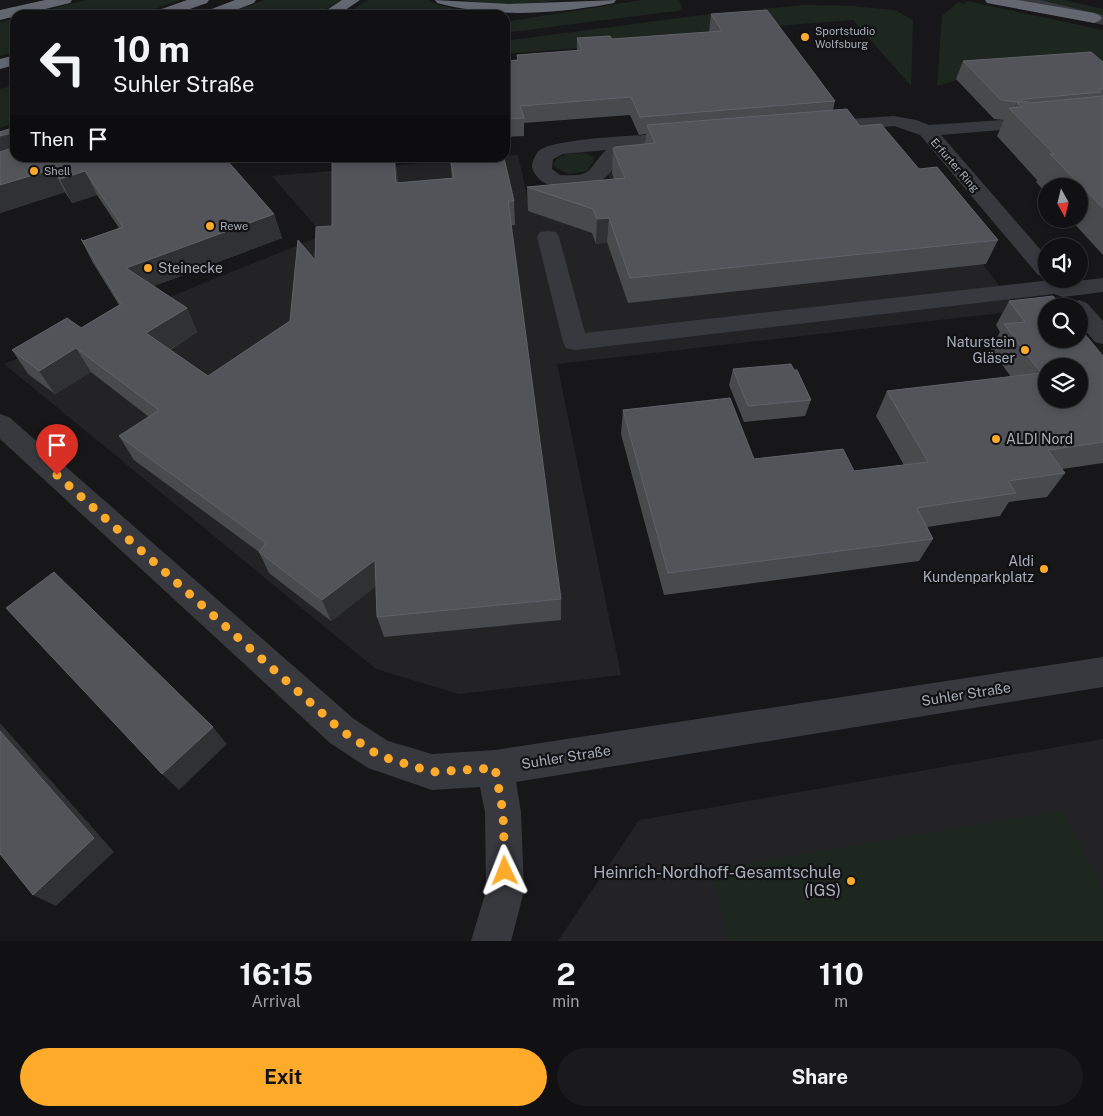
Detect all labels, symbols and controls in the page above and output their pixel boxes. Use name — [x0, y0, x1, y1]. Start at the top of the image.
place label: Sportstudio Wolfsburg — [815, 25, 875, 50]
text: 10 m — [113, 29, 190, 70]
icon: left — [30, 30, 95, 95]
marker: Sportstudio Wolfsburg — [799, 31, 811, 43]
text: Suhler Straße — [113, 71, 255, 97]
icon: arrive — [84, 125, 112, 153]
text: Then — [30, 128, 74, 150]
street label: Erfurter Ring — [929, 136, 982, 194]
marker: Shell — [28, 165, 40, 177]
place label: Shell — [44, 165, 70, 177]
north arrow — [1038, 178, 1088, 228]
map controls — [1038, 178, 1088, 408]
marker: Rewe — [204, 220, 216, 232]
place label: Rewe — [220, 220, 248, 232]
button: sound — [1038, 238, 1088, 288]
place label: Steinecke — [158, 260, 223, 276]
marker: Steinecke — [142, 262, 154, 274]
button: search — [1038, 298, 1088, 348]
place label: Naturstein Gläser — [946, 334, 1015, 366]
marker: Naturstein Gläser — [1019, 344, 1031, 356]
button: layers — [1038, 358, 1088, 408]
pin — [36, 424, 78, 475]
icon: arrive — [43, 431, 71, 459]
place label: ALDI Nord — [1006, 431, 1073, 447]
marker: ALDI Nord — [990, 433, 1002, 445]
place label: Aldi Kundenparkplatz — [923, 553, 1034, 585]
marker: Aldi Kundenparkplatz — [1038, 563, 1050, 575]
street label: Suhler Straße — [920, 679, 1012, 709]
street label: Suhler Straße — [520, 742, 612, 772]
position arrow — [478, 844, 530, 896]
place label: Heinrich-Nordhoff-Gesamtschule (IGS) — [593, 863, 841, 900]
marker: Heinrich-Nordhoff-Gesamtschule (IGS) — [845, 875, 857, 887]
text: 16:15 — [239, 956, 313, 992]
text: 2 — [556, 956, 575, 992]
text: 110 — [819, 956, 864, 992]
text: Arrival — [251, 992, 301, 1011]
text: min — [552, 992, 579, 1011]
text: m — [834, 992, 848, 1011]
button: Exit — [20, 1048, 547, 1106]
button: Share — [557, 1048, 1083, 1106]

